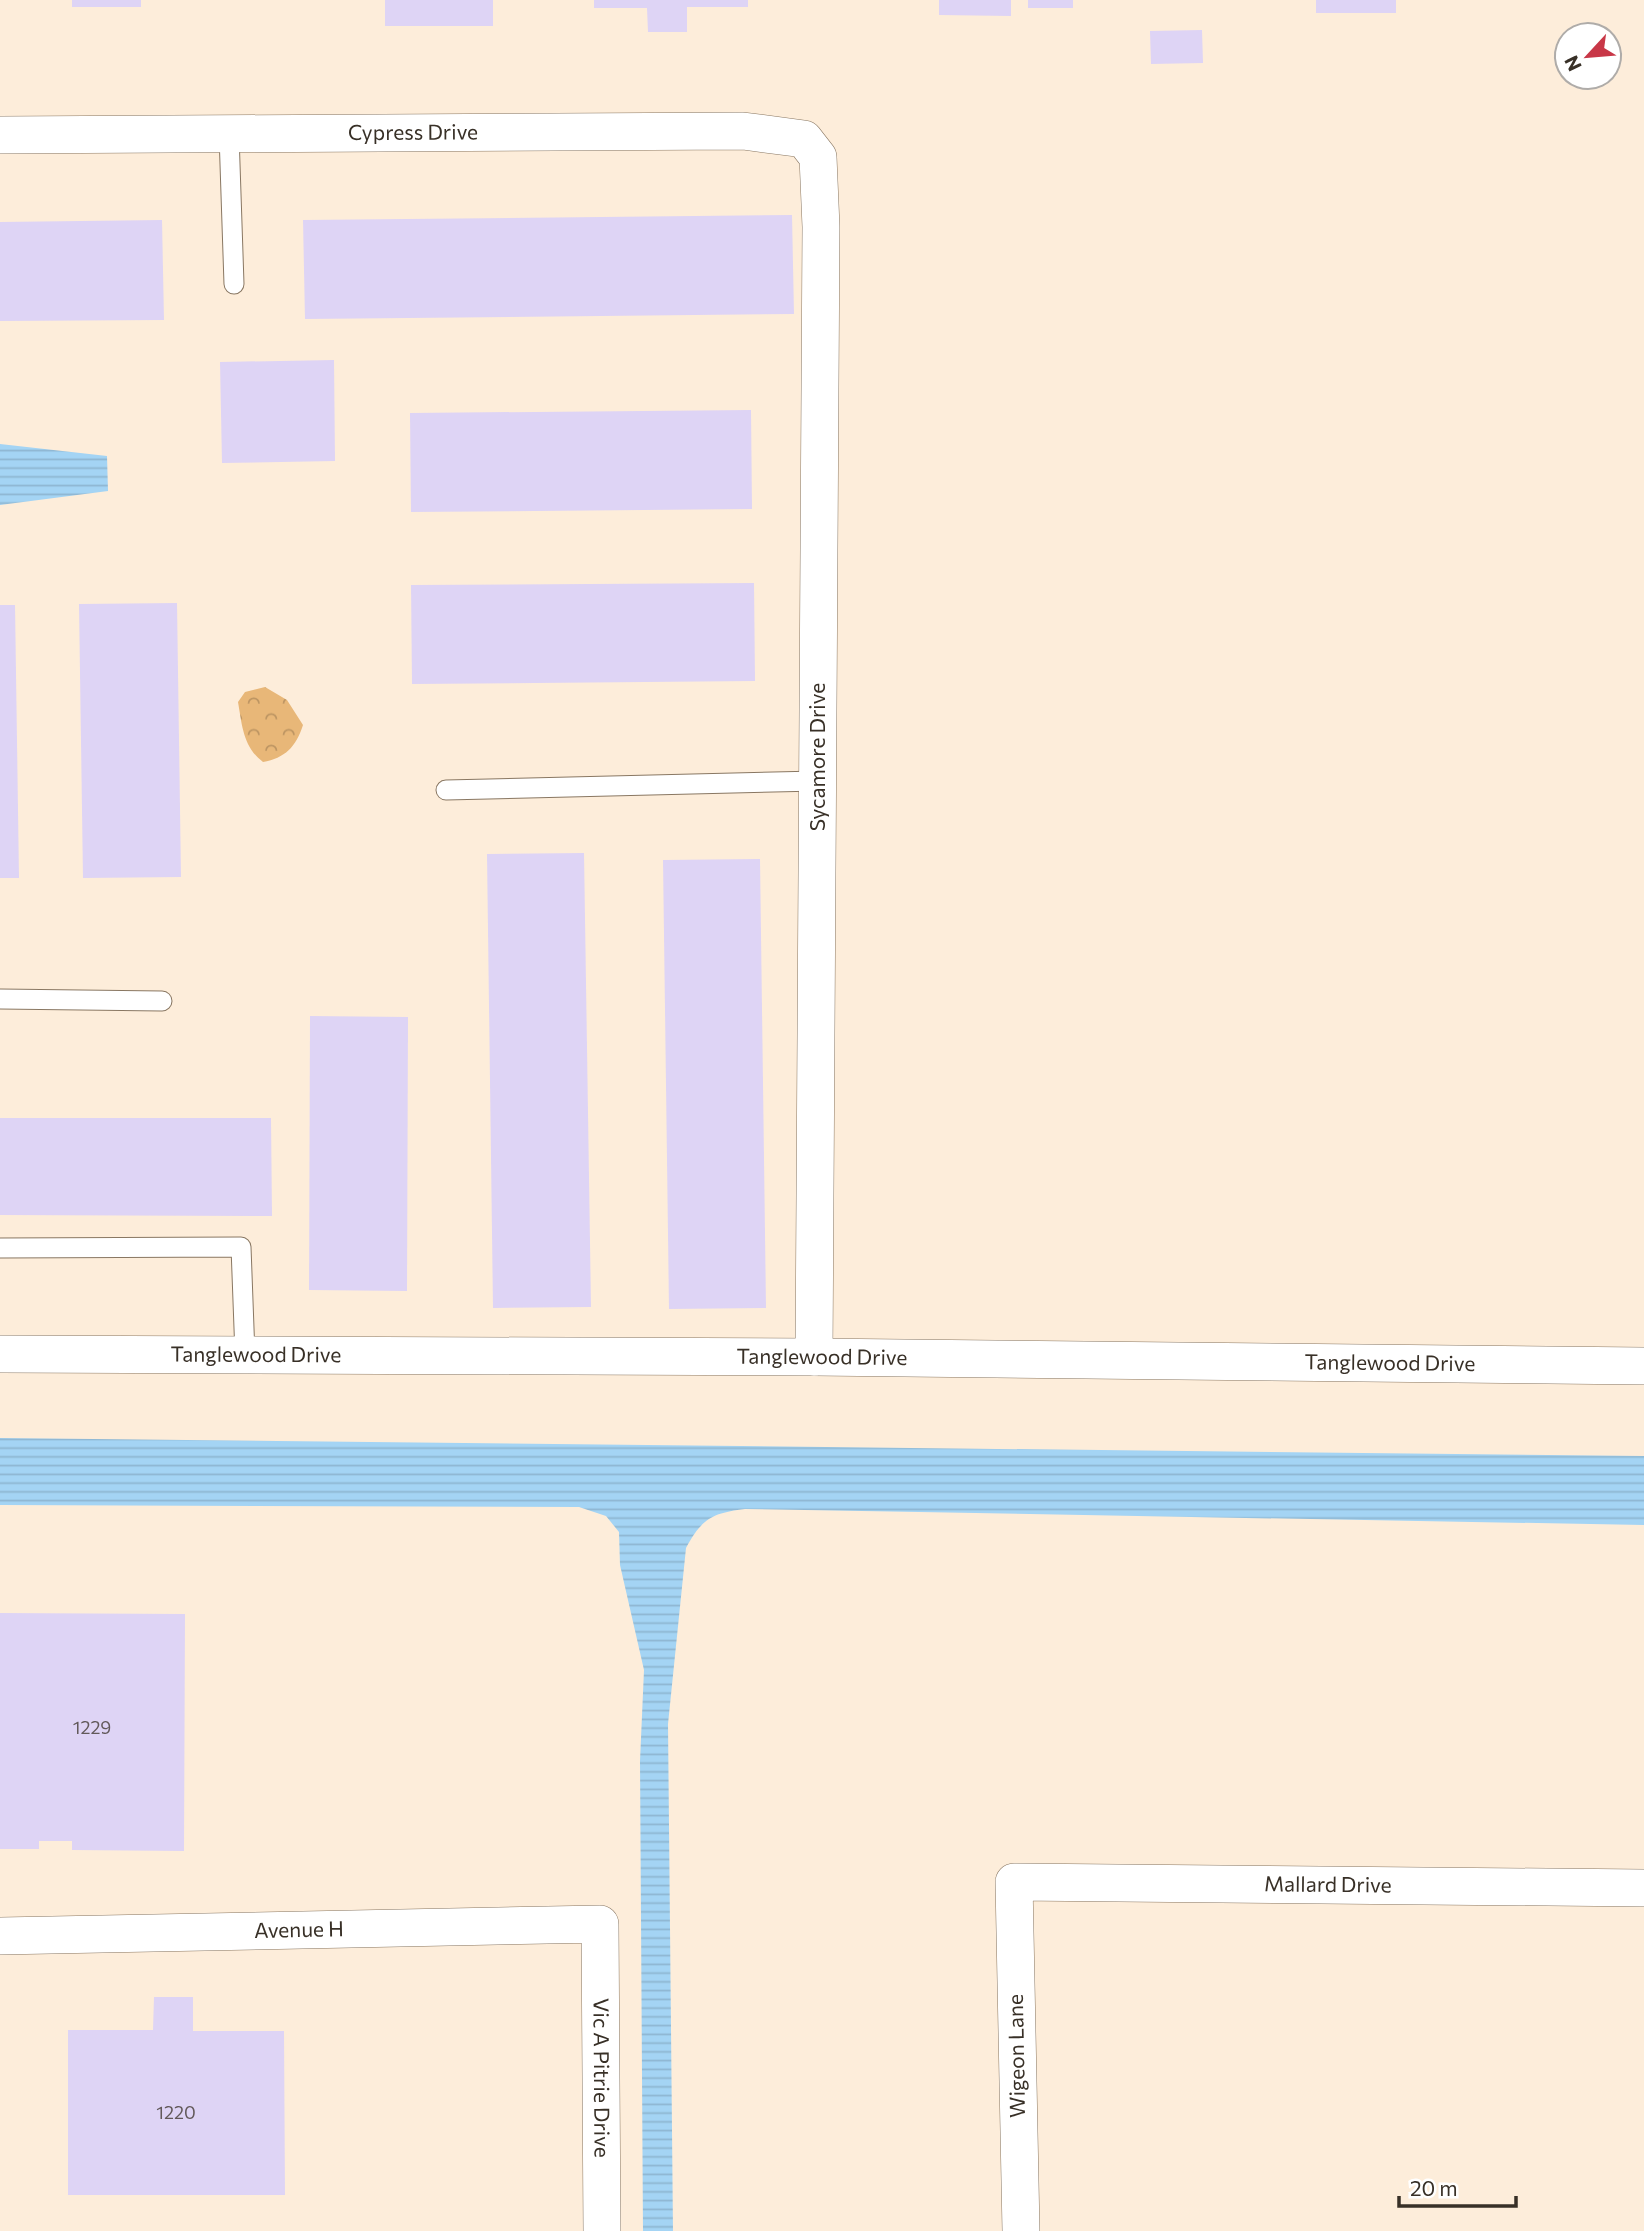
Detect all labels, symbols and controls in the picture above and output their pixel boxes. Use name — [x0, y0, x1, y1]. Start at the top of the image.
north arrow — [1553, 21, 1623, 91]
text: N — [1559, 52, 1586, 75]
street label: Cypress Drive — [348, 118, 478, 144]
street label: Sycamore Drive — [804, 683, 829, 831]
street label: Tanglewood Drive — [171, 1341, 341, 1366]
street label: Tanglewood Drive — [737, 1343, 908, 1369]
street label: Tanglewood Drive — [1304, 1348, 1475, 1375]
house number: 1229 — [73, 1716, 111, 1738]
street label: Mallard Drive — [1264, 1870, 1392, 1897]
street label: Avenue H — [254, 1915, 344, 1942]
street label: Wigeon Lane — [1002, 1994, 1029, 2118]
street label: Vic A Pitrie Drive — [589, 1998, 616, 2158]
house number: 1220 — [156, 2101, 196, 2123]
scale bar — [1399, 2164, 1516, 2208]
text: 20 m — [1410, 2175, 1458, 2200]

